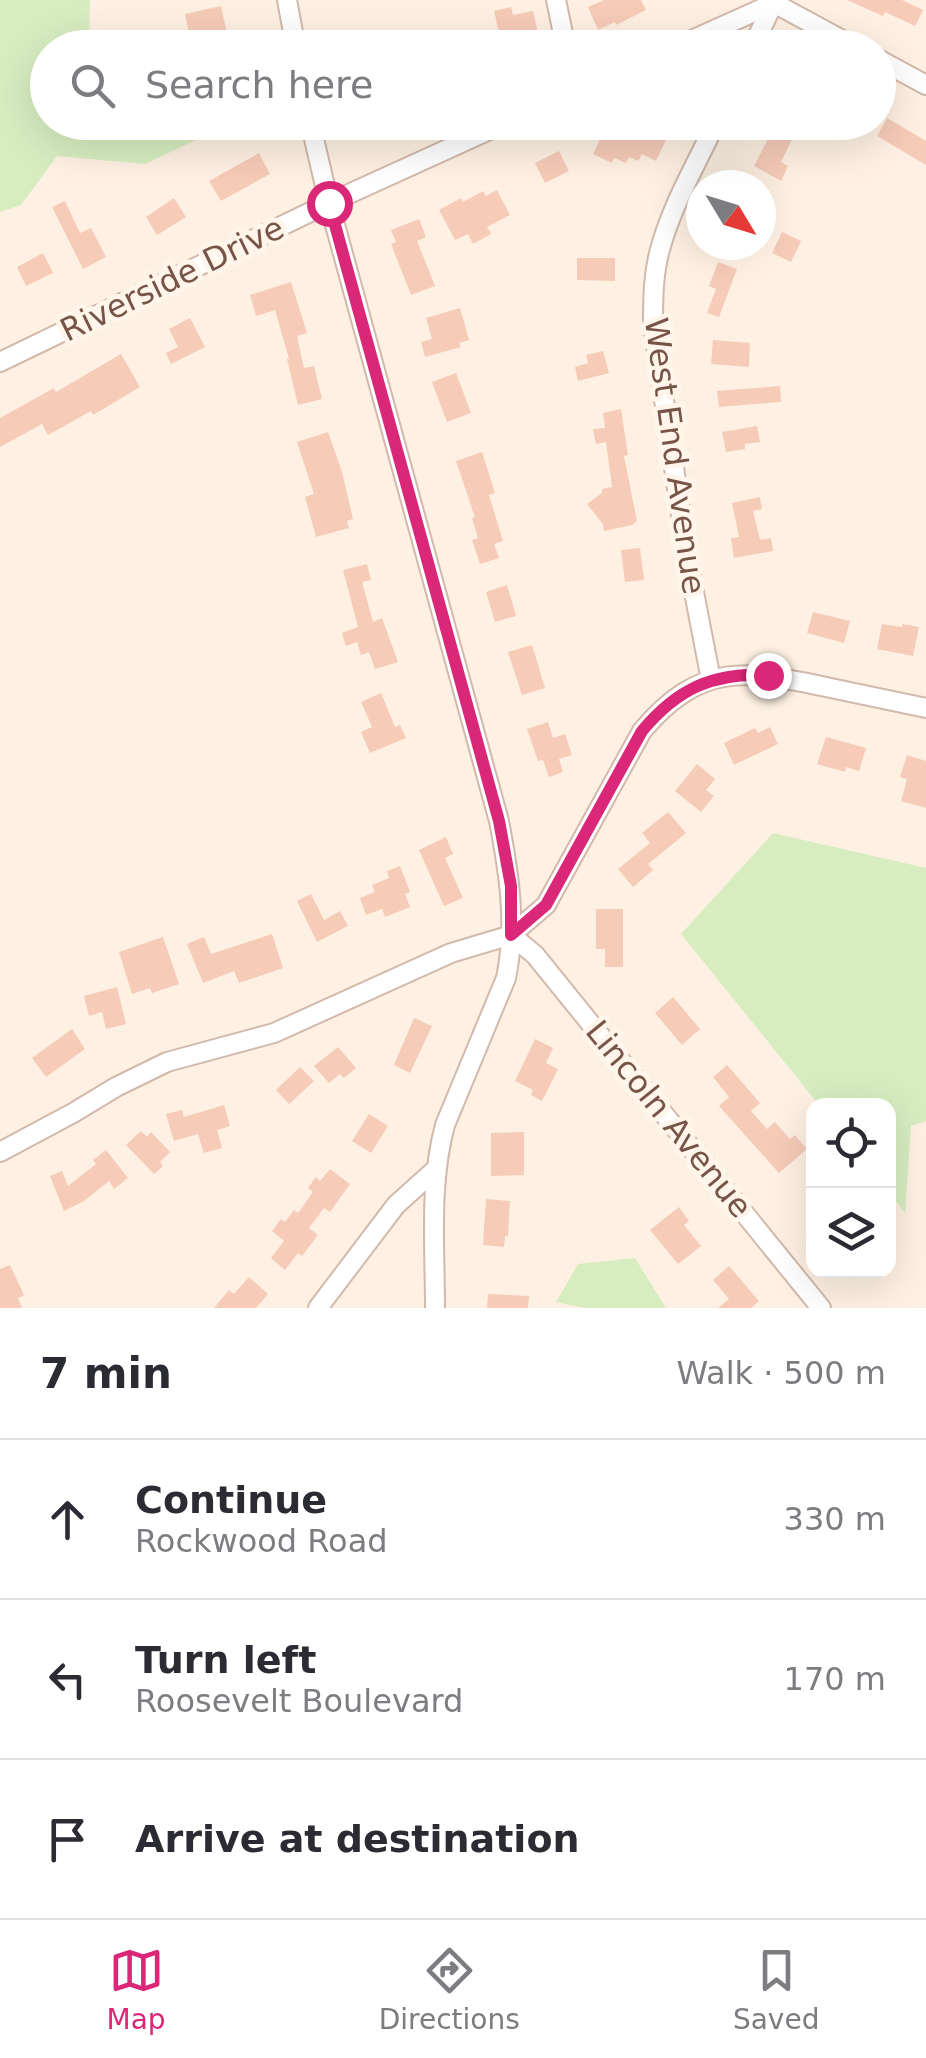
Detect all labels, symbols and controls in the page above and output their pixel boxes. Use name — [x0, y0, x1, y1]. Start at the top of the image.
search box — [30, 30, 896, 140]
icon: search — [65, 58, 120, 113]
text: Search here — [145, 63, 373, 107]
north arrow — [686, 170, 776, 260]
route start — [307, 181, 353, 227]
street label: Riverside Drive — [54, 208, 290, 350]
street label: West End Avenue — [637, 315, 713, 597]
route end — [746, 653, 792, 699]
street label: Lincoln Avenue — [578, 1013, 760, 1225]
map controls — [806, 1098, 896, 1278]
button: locate — [806, 1098, 896, 1188]
button: layers — [806, 1188, 896, 1278]
text: 7 min — [40, 1349, 172, 1398]
text: Walk · 500 m — [676, 1354, 886, 1392]
text: Continue — [135, 1478, 327, 1522]
icon: ahead — [40, 1492, 95, 1547]
text: 330 m — [784, 1500, 886, 1538]
text: Rockwood Road — [135, 1522, 388, 1560]
text: Turn left — [135, 1638, 316, 1682]
icon: left — [40, 1652, 95, 1707]
text: 170 m — [784, 1660, 886, 1698]
text: Roosevelt Boulevard — [135, 1682, 463, 1720]
icon: arrive — [40, 1812, 95, 1867]
text: Arrive at destination — [135, 1817, 580, 1861]
tab: Map — [107, 1943, 166, 2036]
tab: Directions — [379, 1943, 520, 2036]
tab: Saved — [733, 1943, 819, 2036]

